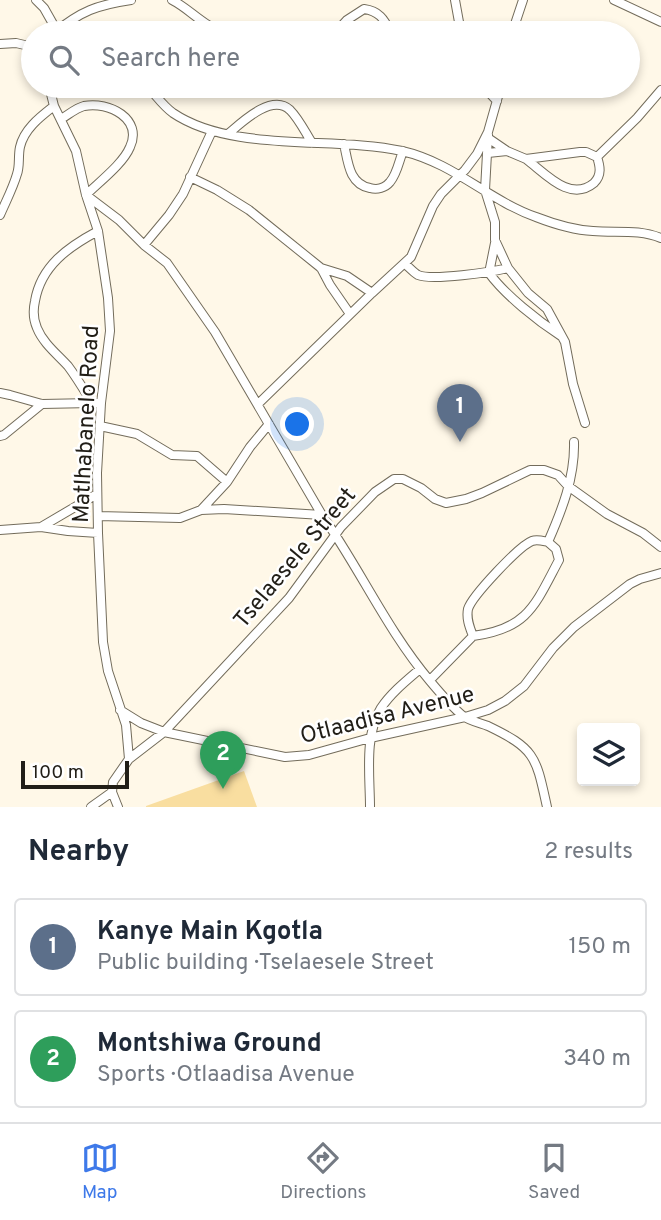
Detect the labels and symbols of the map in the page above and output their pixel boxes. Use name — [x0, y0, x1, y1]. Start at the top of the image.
street label: Matlhabanelo Road — [68, 325, 107, 524]
pin: 1 — [437, 384, 483, 442]
your location — [280, 407, 314, 441]
street label: Tselaesele Street — [228, 482, 363, 635]
street label: Otlaadisa Avenue — [297, 681, 478, 752]
pin: 2 — [200, 731, 246, 789]
scale bar — [21, 758, 130, 790]

